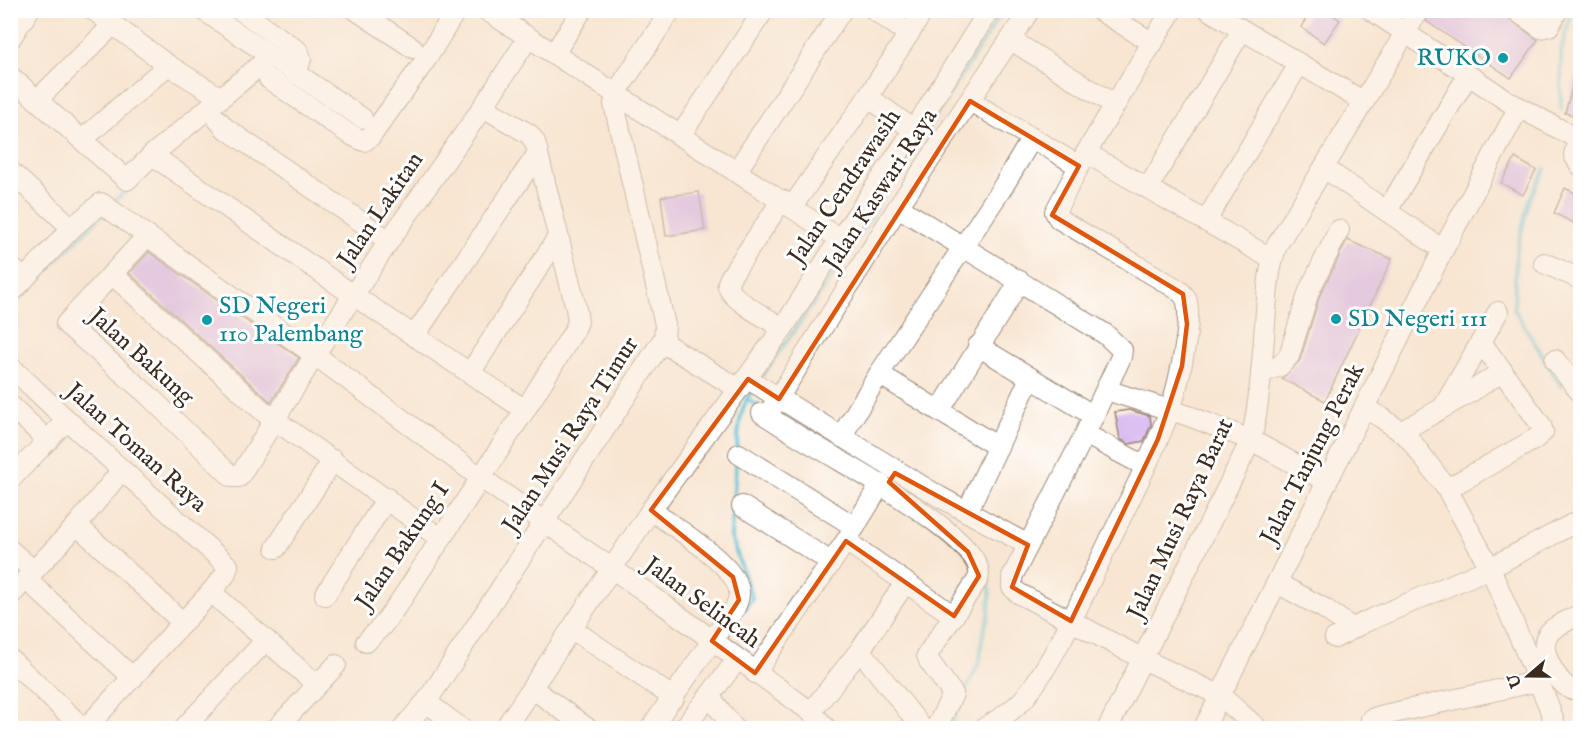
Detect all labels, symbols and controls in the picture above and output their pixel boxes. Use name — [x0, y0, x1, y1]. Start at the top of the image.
place label: RUKO — [1417, 43, 1491, 74]
marker: RUKO — [1496, 51, 1510, 65]
street label: Jalan Kaswari Raya — [815, 102, 945, 280]
street label: Jalan Cendrawasih — [780, 103, 909, 273]
street label: Jalan Lakitan — [329, 146, 431, 276]
place label: SD Negeri 110 Palembang — [219, 291, 364, 350]
street label: Jalan Bakung — [79, 299, 201, 413]
place label: SD Negeri 111 — [1348, 304, 1487, 335]
marker: SD Negeri 111 — [1329, 312, 1343, 326]
marker: SD Negeri 110 Palembang — [200, 313, 214, 327]
street label: Jalan Musi Raya Timur — [494, 331, 646, 542]
street label: Jalan Tanjung Perak — [1253, 358, 1372, 552]
street label: Jalan Toman Raya — [57, 374, 214, 520]
street label: Jalan Musi Raya Barat — [1120, 413, 1241, 627]
street label: Jalan Bakung I — [347, 476, 457, 618]
street label: Jalan Selincah — [635, 548, 767, 656]
north arrow — [1498, 646, 1558, 706]
text: U — [1504, 670, 1528, 691]

